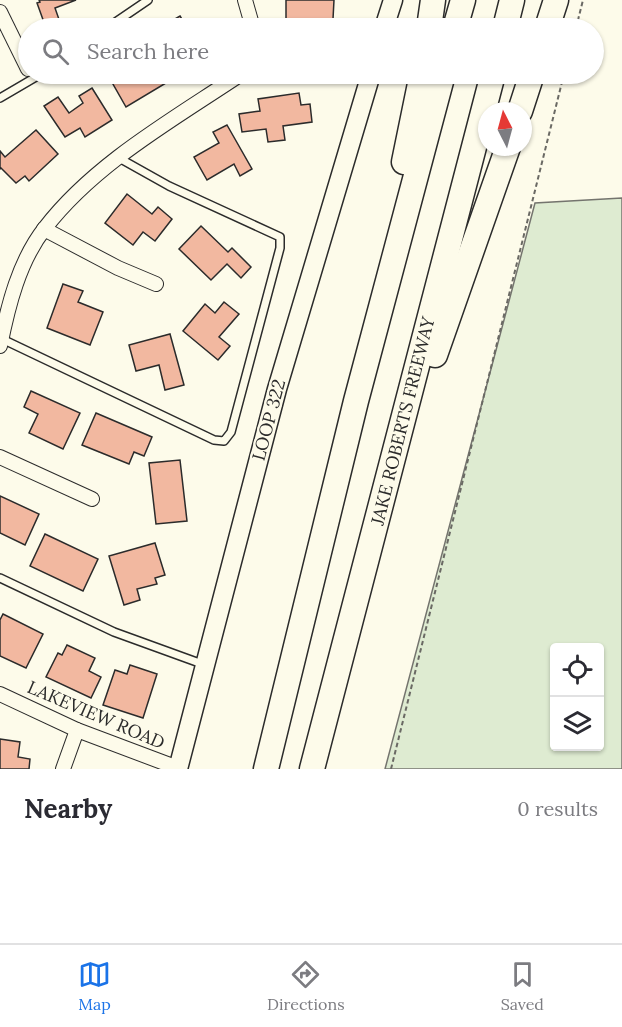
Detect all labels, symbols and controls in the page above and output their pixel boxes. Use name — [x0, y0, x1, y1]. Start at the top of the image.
search box — [18, 18, 604, 84]
icon: search — [39, 35, 72, 68]
text: Search here — [87, 37, 209, 65]
north arrow — [478, 102, 532, 156]
street label: JAKE ROBERTS FREEWAY — [365, 314, 440, 528]
street label: LOOP 322 — [247, 377, 290, 463]
map controls — [550, 643, 604, 751]
button: locate — [550, 643, 604, 697]
street label: LAKEVIEW ROAD — [24, 675, 168, 754]
button: layers — [550, 697, 604, 751]
text: Nearby — [24, 792, 112, 825]
text: 0 results — [517, 796, 598, 821]
tab: Map — [78, 958, 111, 1014]
tab: Directions — [267, 958, 345, 1014]
tab: Saved — [501, 958, 544, 1014]

